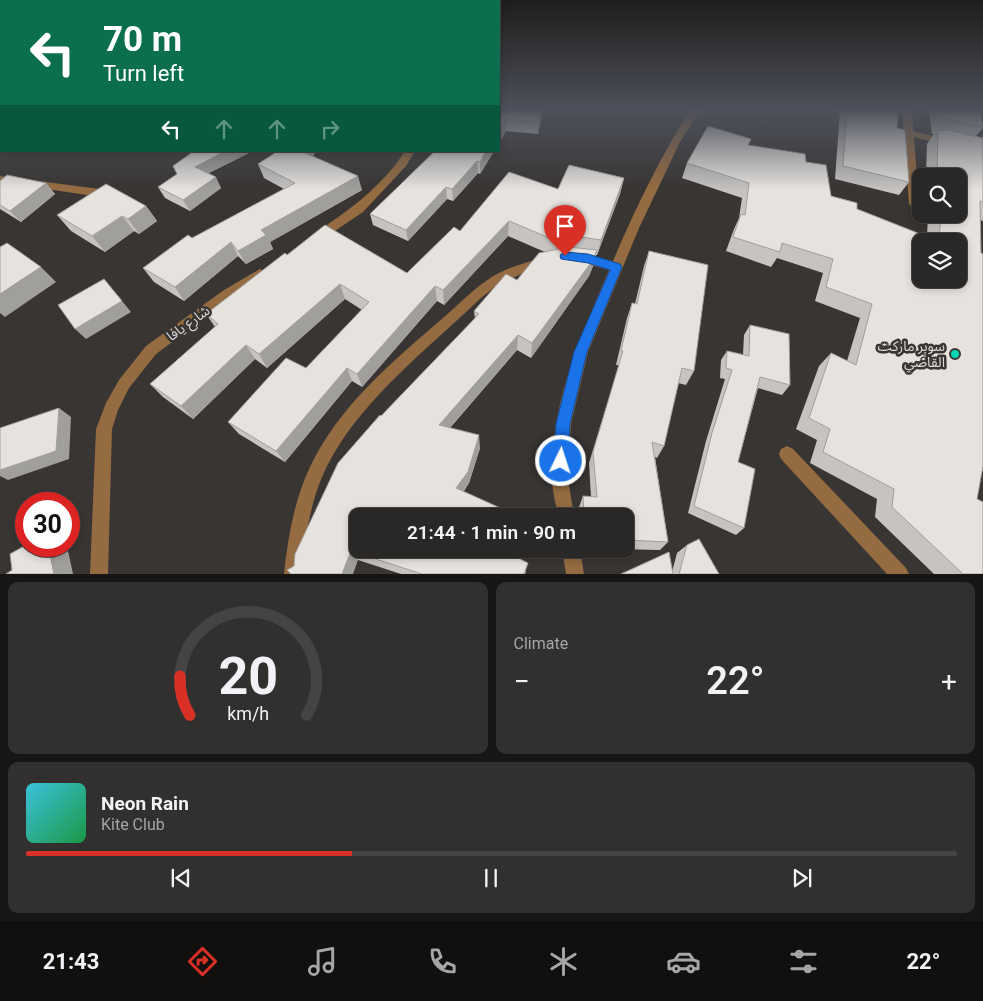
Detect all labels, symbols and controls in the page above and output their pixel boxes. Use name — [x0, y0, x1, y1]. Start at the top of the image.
text: 70 m — [103, 19, 182, 60]
icon: left — [20, 20, 85, 85]
text: Turn left — [103, 61, 184, 86]
icon: left — [157, 115, 185, 143]
icon: ahead — [210, 115, 238, 143]
icon: ahead — [263, 115, 291, 143]
icon: right — [316, 115, 344, 143]
map controls — [912, 168, 967, 288]
button: search — [912, 168, 967, 223]
pin — [544, 205, 586, 256]
icon: arrive — [551, 212, 579, 240]
button: layers — [912, 233, 967, 288]
street label: شارع يافا — [163, 302, 214, 346]
place label: سوبر ماركت القاضي — [878, 338, 945, 373]
marker: سوبر ماركت القاضي — [949, 348, 961, 360]
position arrow — [534, 434, 586, 486]
speed limit sign: 30 — [15, 492, 80, 557]
text: 21:44 · 1 min · 90 m — [407, 521, 576, 544]
text: Climate — [514, 634, 568, 653]
text: 20 — [218, 646, 278, 707]
text: 22° — [706, 659, 764, 703]
text: − — [514, 665, 530, 698]
text: + — [941, 665, 957, 698]
text: km/h — [227, 703, 269, 724]
text: Neon Rain — [101, 792, 189, 815]
text: Kite Club — [101, 815, 165, 834]
icon: previous — [167, 864, 195, 892]
icon: pause — [477, 864, 505, 892]
icon: next — [788, 864, 816, 892]
icon: directions — [185, 944, 220, 979]
icon: music — [305, 944, 340, 979]
icon: phone — [425, 944, 460, 979]
icon: climate — [546, 944, 581, 979]
icon: car — [666, 944, 701, 979]
icon: filters — [786, 944, 821, 979]
text: 21:43 — [43, 949, 99, 974]
text: 22° — [906, 949, 940, 974]

